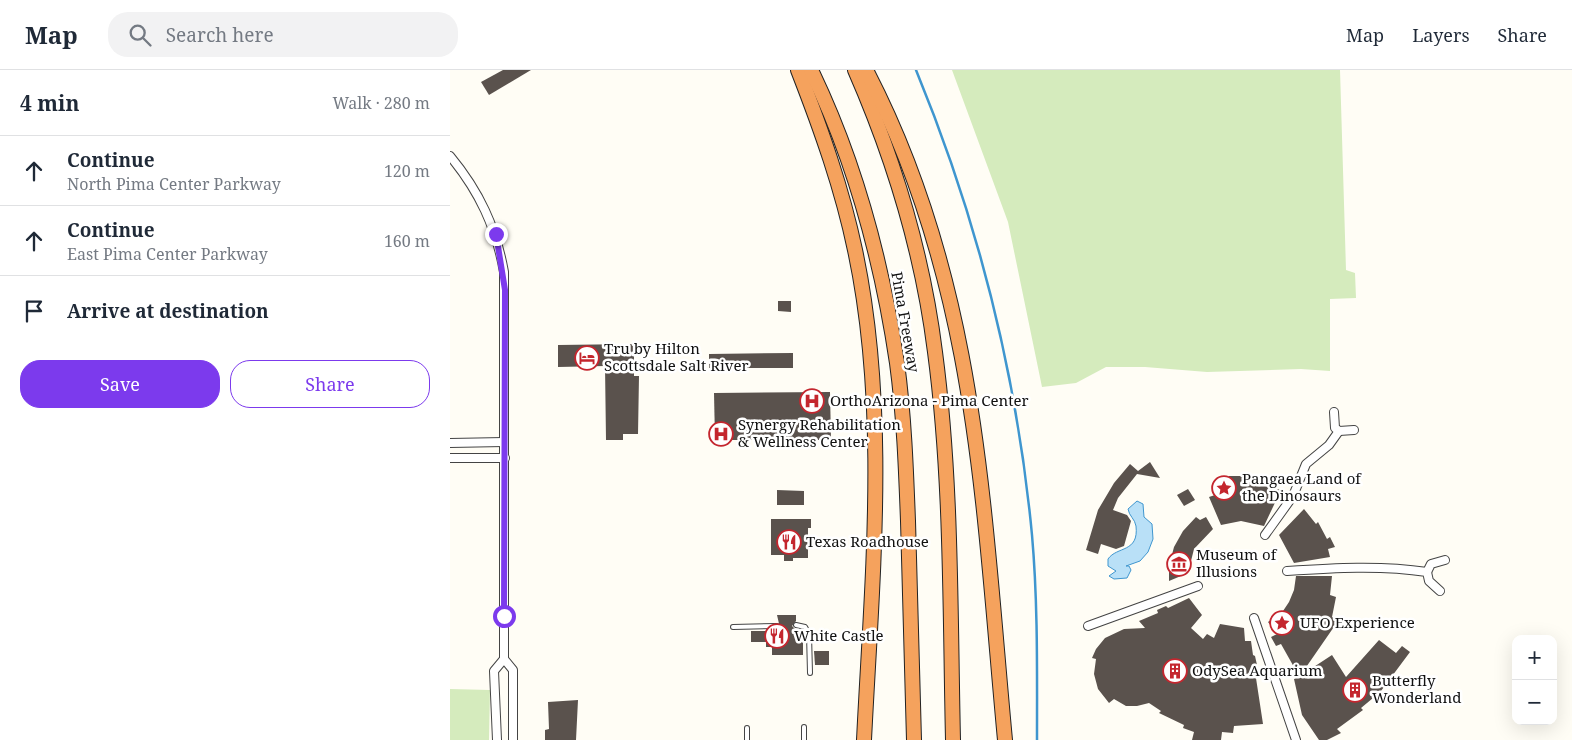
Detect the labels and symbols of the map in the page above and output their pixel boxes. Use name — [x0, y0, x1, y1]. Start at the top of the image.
route end — [485, 223, 508, 246]
street label: Pima Freeway — [887, 270, 925, 374]
place label: Tru by Hilton Scottsdale Salt River — [604, 338, 749, 375]
hotel icon: Tru by Hilton Scottsdale Salt River — [574, 345, 600, 371]
hospital icon: OrthoArizona - Pima Center — [799, 388, 825, 414]
place label: OrthoArizona - Pima Center — [830, 390, 1029, 410]
place label: Synergy Rehabilitation & Wellness Center — [738, 414, 901, 451]
hospital icon: Synergy Rehabilitation & Wellness Center — [708, 421, 734, 447]
place label: Pangaea Land of the Dinosaurs — [1242, 468, 1362, 505]
place icon: Pangaea Land of the Dinosaurs — [1211, 475, 1237, 501]
restaurant icon: Texas Roadhouse — [776, 529, 802, 555]
place label: Texas Roadhouse — [806, 531, 929, 551]
place label: Museum of Illusions — [1196, 544, 1278, 581]
museum icon: Museum of Illusions — [1166, 551, 1192, 577]
route start — [493, 605, 516, 628]
place icon: UFO Experience — [1269, 610, 1295, 636]
place label: UFO Experience — [1300, 612, 1415, 632]
restaurant icon: White Castle — [764, 623, 790, 649]
place label: White Castle — [794, 625, 884, 645]
building icon: OdySea Aquarium — [1162, 658, 1188, 684]
place label: OdySea Aquarium — [1192, 660, 1322, 680]
place label: Butterfly Wonderland — [1372, 670, 1461, 707]
building icon: Butterfly Wonderland — [1342, 677, 1368, 703]

